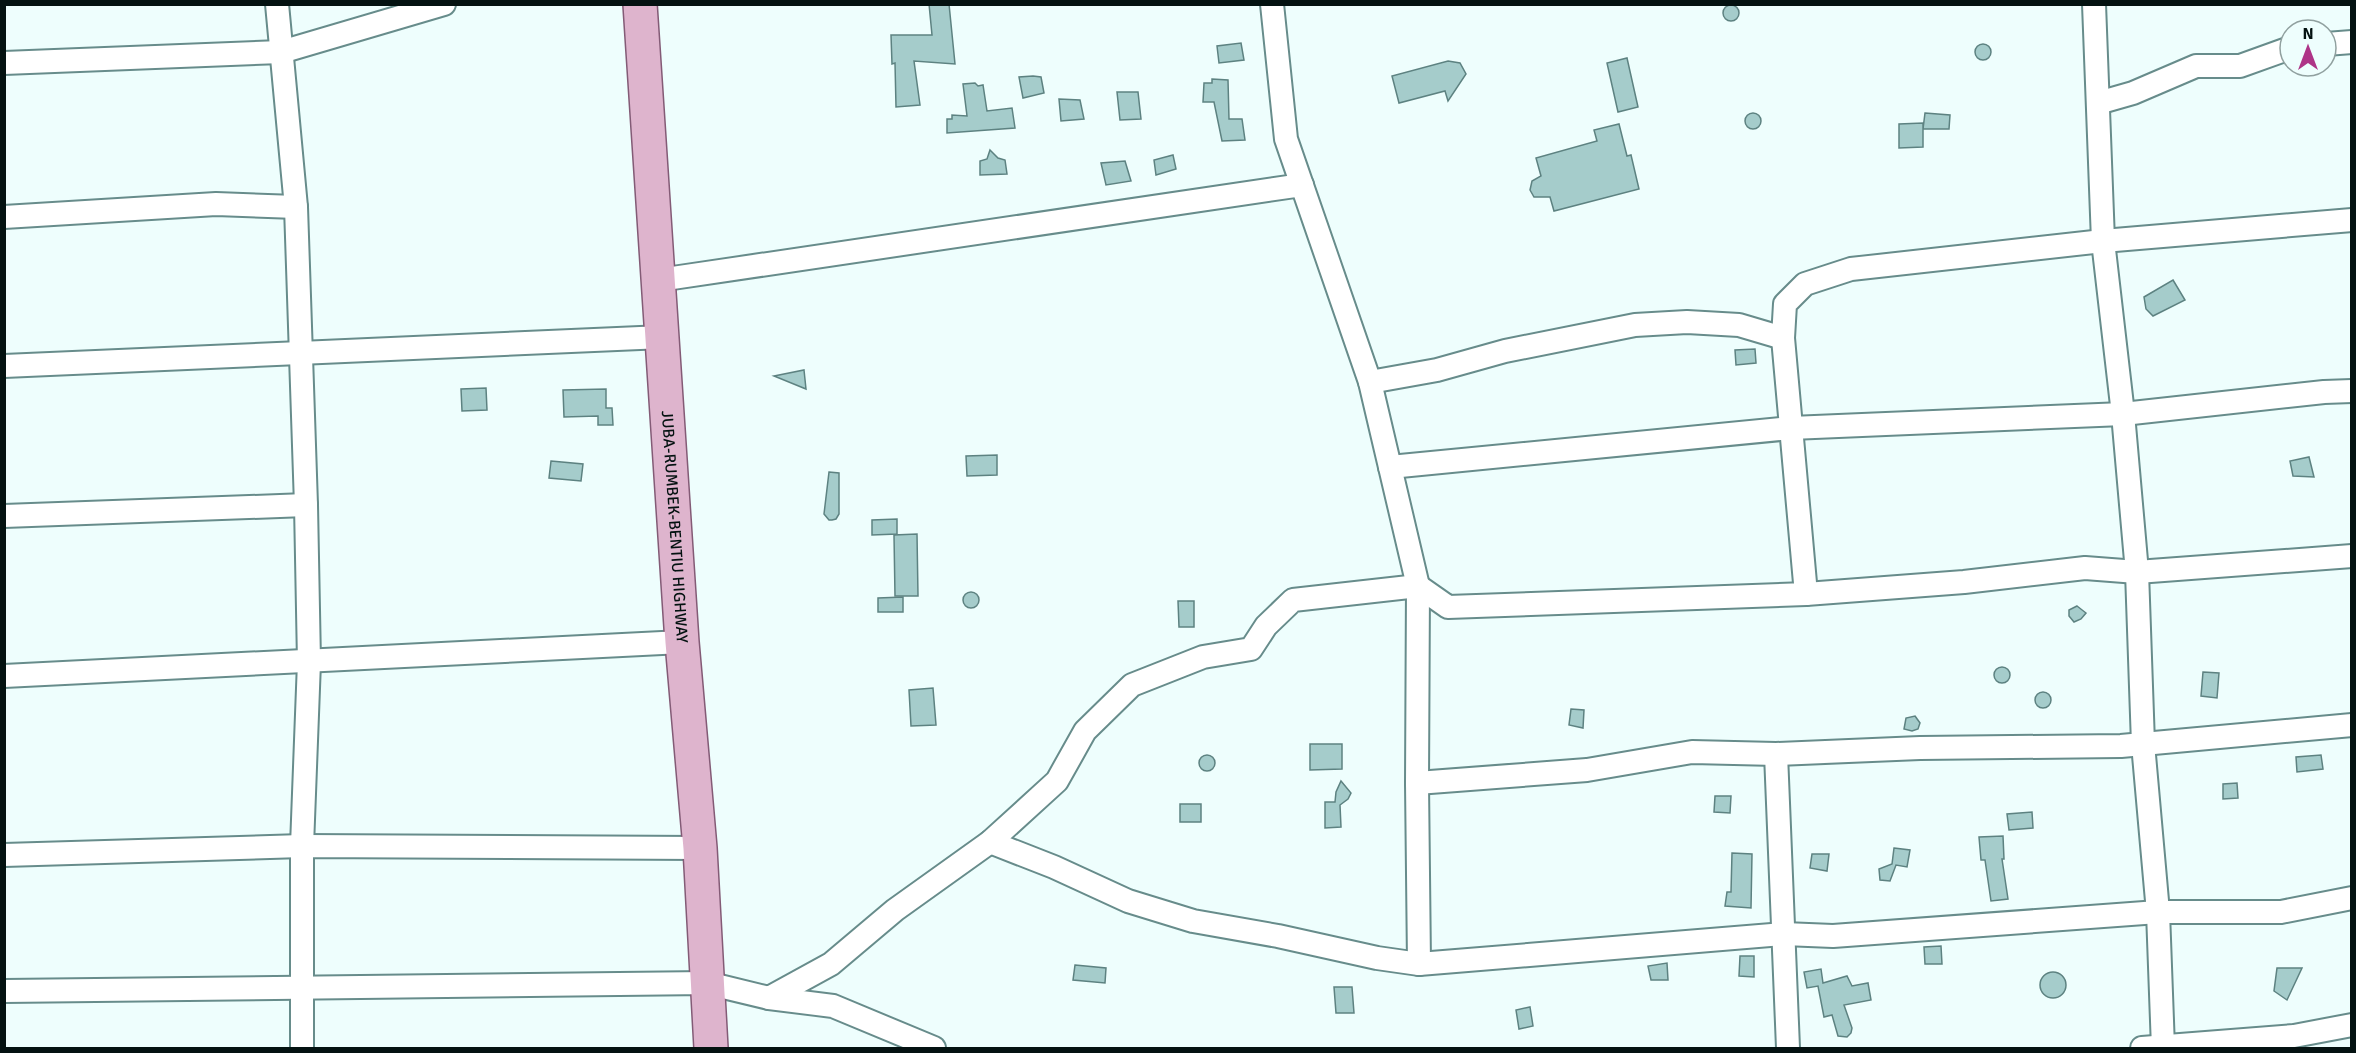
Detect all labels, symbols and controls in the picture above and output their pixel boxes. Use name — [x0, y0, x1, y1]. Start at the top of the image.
north arrow — [2278, 18, 2338, 78]
text: N — [2302, 24, 2314, 44]
street label: JUBA-RUMBEK-BENTIU HIGHWAY — [657, 410, 692, 644]

